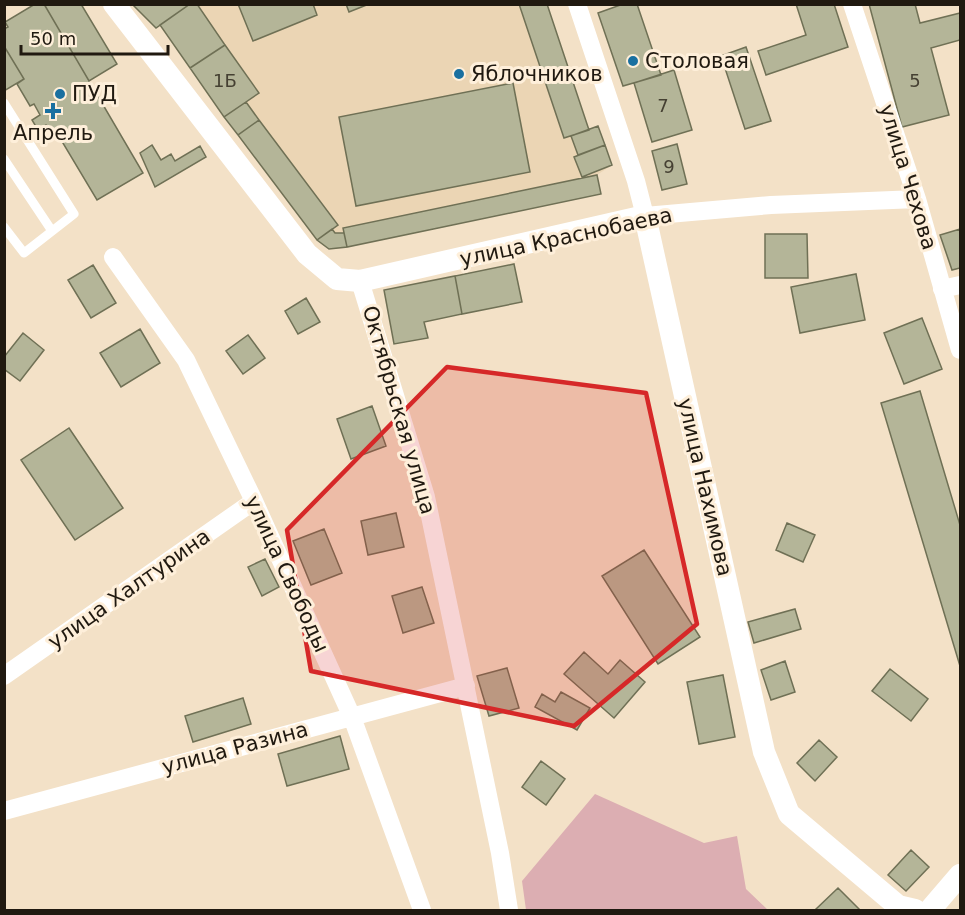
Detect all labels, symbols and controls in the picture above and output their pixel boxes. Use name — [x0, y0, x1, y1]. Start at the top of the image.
scale bar — [21, 18, 168, 56]
text: 50 m — [30, 28, 76, 49]
place label: Столовая — [645, 49, 749, 73]
marker: Столовая — [626, 54, 640, 68]
place label: Яблочников — [471, 62, 603, 86]
marker: Яблочников — [452, 67, 466, 81]
house number: 1Б — [213, 70, 237, 91]
house number: 5 — [909, 70, 921, 91]
place label: ПУД — [72, 82, 117, 106]
marker: ПУД — [53, 87, 67, 101]
house number: 7 — [657, 95, 669, 116]
street label: улица Чехова — [874, 101, 942, 253]
marker: Апрель — [46, 104, 60, 118]
place label: Апрель — [13, 121, 93, 145]
house number: 9 — [663, 156, 675, 177]
street label: улица Краснобаева — [458, 203, 674, 271]
street label: Октябрьская улица — [358, 303, 440, 517]
street label: улица Нахимова — [673, 396, 737, 578]
street label: улица Свободы — [240, 492, 334, 656]
street label: улица Халтурина — [43, 524, 215, 654]
street label: улица Разина — [159, 717, 311, 779]

